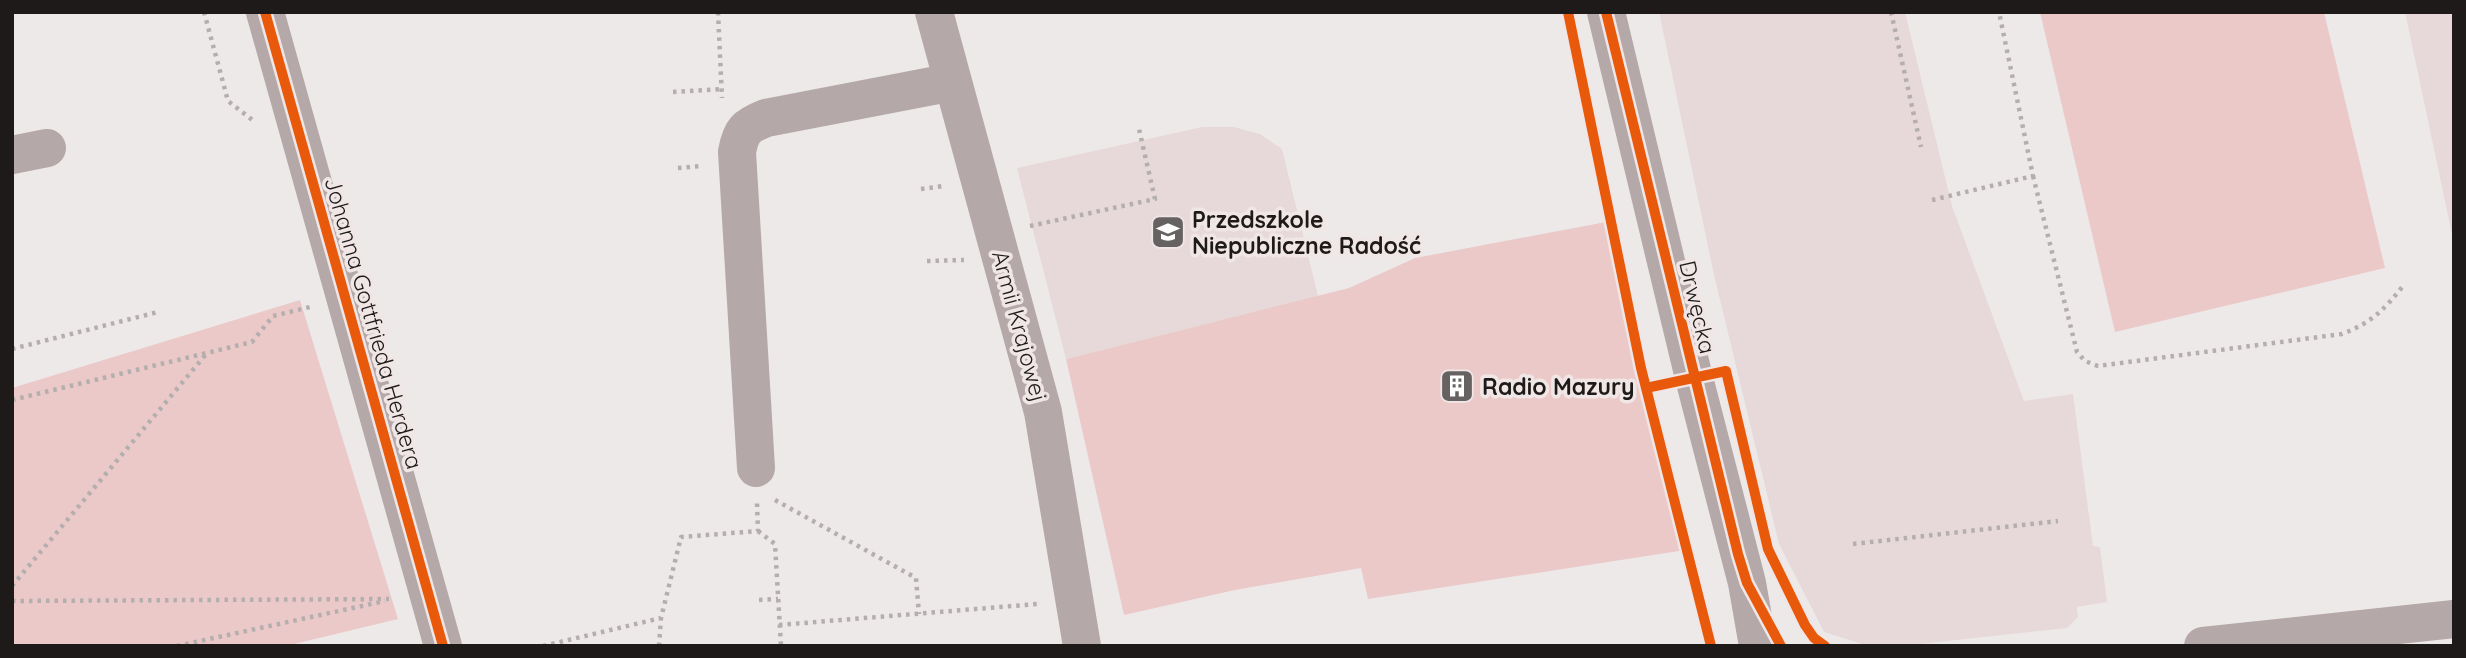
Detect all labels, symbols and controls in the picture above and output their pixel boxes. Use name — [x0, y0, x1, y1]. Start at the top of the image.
street label: Johanna Gottfrieda Herdera — [318, 174, 430, 472]
place label: Przedszkole Niepubliczne Radość — [1192, 205, 1421, 260]
school or university icon: Przedszkole Niepubliczne Radość — [1149, 213, 1187, 251]
street label: Armii Krajowej — [986, 247, 1054, 405]
street label: Drwęcka — [1673, 258, 1723, 356]
building icon: Radio Mazury — [1438, 367, 1476, 405]
place label: Radio Mazury — [1482, 372, 1634, 401]

